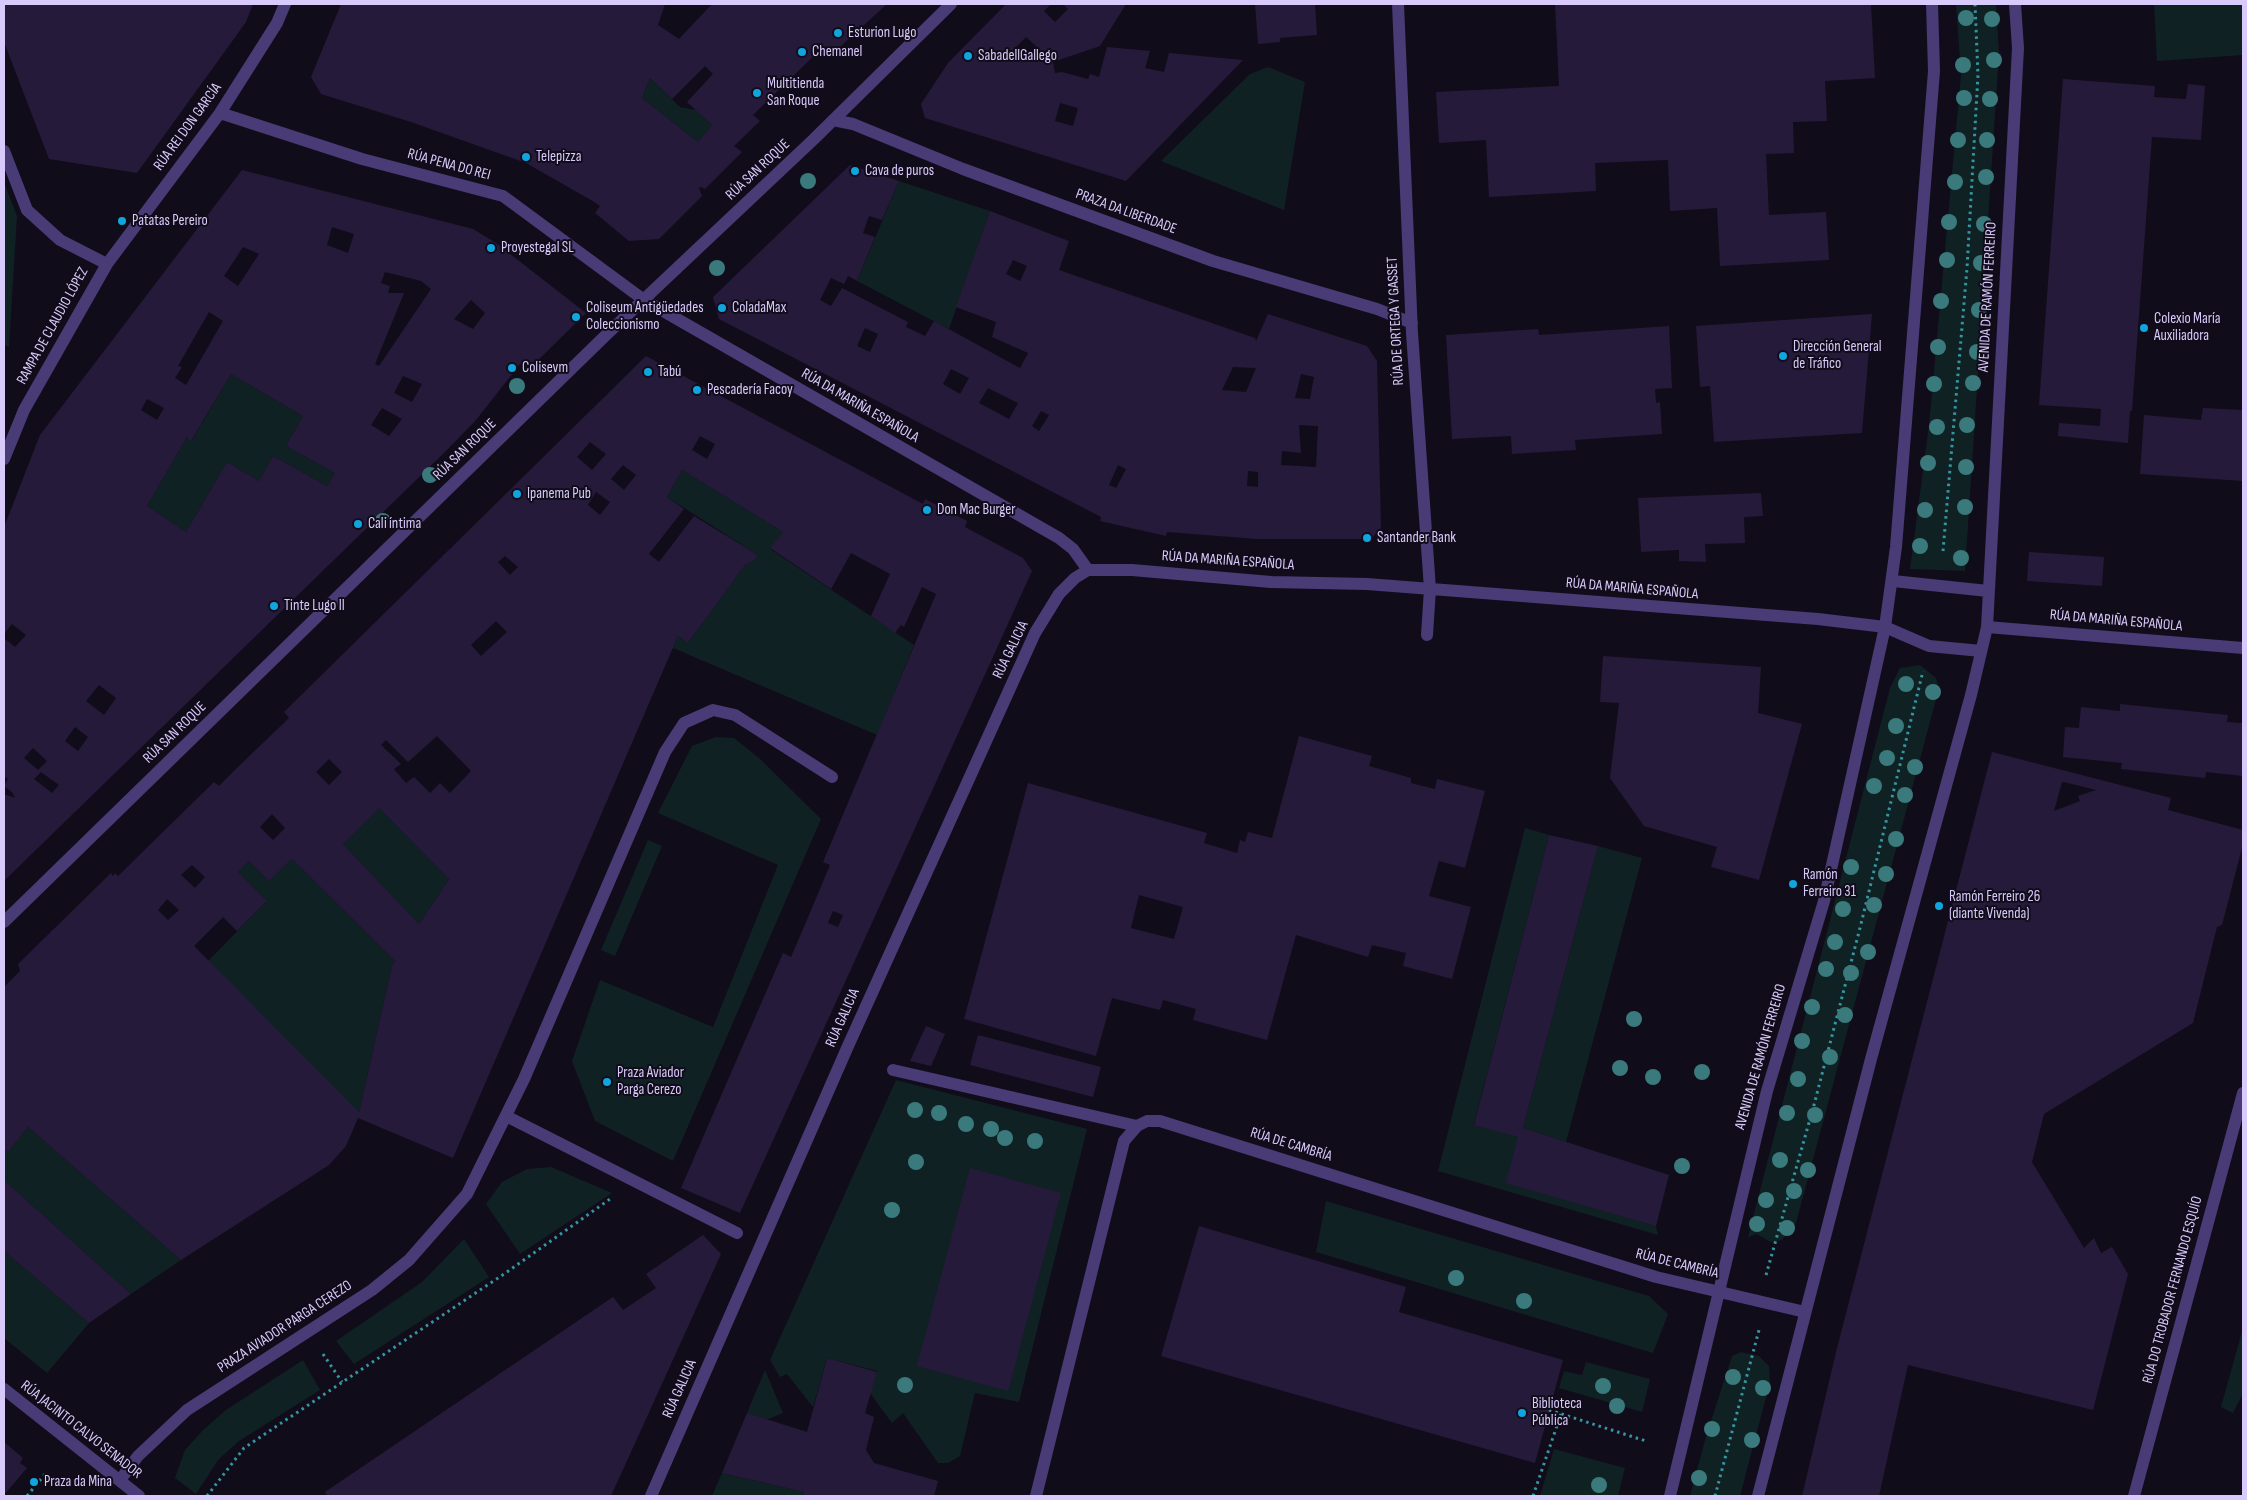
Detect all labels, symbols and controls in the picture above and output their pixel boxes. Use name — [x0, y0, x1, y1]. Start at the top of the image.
place label: Esturion Lugo — [848, 24, 917, 42]
marker: Esturion Lugo — [832, 27, 844, 39]
place label: Chemanel — [812, 43, 862, 61]
marker: Chemanel — [796, 46, 808, 58]
place label: SabadellGallego — [978, 47, 1057, 65]
marker: SabadellGallego — [962, 50, 974, 62]
place label: Multitienda San Roque — [767, 75, 824, 110]
street label: RÚA REI DON GARCÍA — [150, 80, 226, 174]
marker: Multitienda San Roque — [751, 87, 763, 99]
street label: RÚA SAN ROQUE — [722, 136, 794, 204]
street label: RÚA PENA DO REI — [406, 145, 492, 185]
place label: Telepizza — [536, 148, 581, 166]
marker: Telepizza — [520, 151, 532, 163]
place label: Cava de puros — [865, 162, 934, 180]
marker: Cava de puros — [849, 165, 861, 177]
street label: PRAZA DA LIBERDADE — [1073, 185, 1179, 239]
place label: Patatas Pereiro — [132, 212, 208, 230]
marker: Patatas Pereiro — [116, 215, 128, 227]
street label: AVENIDA DE RAMÓN FERREIRO — [1975, 221, 2001, 373]
place label: Proyestegal SL — [501, 239, 574, 257]
marker: Proyestegal SL — [485, 242, 497, 254]
street label: RÚA DE ORTEGA Y GASSET — [1384, 256, 1408, 386]
street label: RAMPA DE CLAUDIO LÓPEZ — [13, 264, 93, 388]
place label: Coliseum Antigüedades Coleccionismo — [586, 299, 704, 334]
place label: ColadaMax — [732, 299, 786, 317]
marker: ColadaMax — [716, 302, 728, 314]
place label: Colexio María Auxiliadora — [2154, 310, 2221, 345]
marker: Coliseum Antigüedades Coleccionismo — [570, 311, 582, 323]
marker: Colexio María Auxiliadora — [2138, 322, 2150, 334]
place label: Dirección General de Tráfico — [1793, 338, 1882, 373]
marker: Dirección General de Tráfico — [1777, 350, 1789, 362]
place label: Colisevm — [522, 359, 568, 377]
marker: Colisevm — [506, 362, 518, 374]
place label: Tabú — [658, 363, 681, 381]
street label: RÚA DA MARIÑA ESPAÑOLA — [798, 365, 922, 447]
marker: Tabú — [642, 366, 654, 378]
place label: Pescadería Facoy — [707, 381, 793, 399]
marker: Pescadería Facoy — [691, 384, 703, 396]
street label: RÚA SAN ROQUE — [430, 415, 500, 485]
place label: Ipanema Pub — [527, 485, 591, 503]
marker: Ipanema Pub — [511, 488, 523, 500]
place label: Don Mac Burger — [937, 501, 1016, 519]
marker: Don Mac Burger — [921, 504, 933, 516]
place label: Cali íntima — [368, 515, 421, 533]
marker: Cali íntima — [352, 518, 364, 530]
place label: Santander Bank — [1377, 529, 1456, 547]
marker: Santander Bank — [1361, 532, 1373, 544]
street label: RÚA DA MARIÑA ESPAÑOLA — [1161, 547, 1295, 575]
street label: RÚA DA MARIÑA ESPAÑOLA — [1565, 574, 1699, 604]
place label: Tinte Lugo II — [284, 597, 345, 615]
marker: Tinte Lugo II — [268, 600, 280, 612]
street label: RÚA DA MARIÑA ESPAÑOLA — [2049, 606, 2183, 636]
street label: RÚA GALICIA — [989, 618, 1033, 682]
street label: RÚA SAN ROQUE — [140, 698, 210, 768]
place label: Ramón Ferreiro 31 — [1803, 866, 1856, 901]
marker: Ramón Ferreiro 31 — [1787, 878, 1799, 890]
place label: Ramón Ferreiro 26 (diante Vivenda) — [1949, 888, 2040, 923]
marker: Ramón Ferreiro 26 (diante Vivenda) — [1933, 900, 1945, 912]
street label: AVENIDA DE RAMÓN FERREIRO — [1732, 982, 1790, 1132]
street label: RÚA GALICIA — [822, 986, 864, 1050]
place label: Praza Aviador Parga Cerezo — [617, 1064, 684, 1099]
marker: Praza Aviador Parga Cerezo — [601, 1076, 613, 1088]
street label: RÚA DE CAMBRÍA — [1248, 1124, 1334, 1166]
street label: RÚA DO TROBADOR FERNANDO ESQUÍO — [2139, 1194, 2207, 1386]
street label: RÚA DE CAMBRÍA — [1634, 1245, 1720, 1283]
street label: PRAZA AVIADOR PARGA CEREZO — [214, 1277, 356, 1377]
street label: RÚA GALICIA — [659, 1357, 701, 1421]
street label: RÚA JACINTO CALVO SENADOR — [17, 1377, 145, 1483]
place label: Biblioteca Pública — [1532, 1395, 1582, 1430]
marker: Biblioteca Pública — [1516, 1407, 1528, 1419]
place label: Praza da Mina — [44, 1473, 112, 1491]
marker: Praza da Mina — [28, 1476, 40, 1488]

